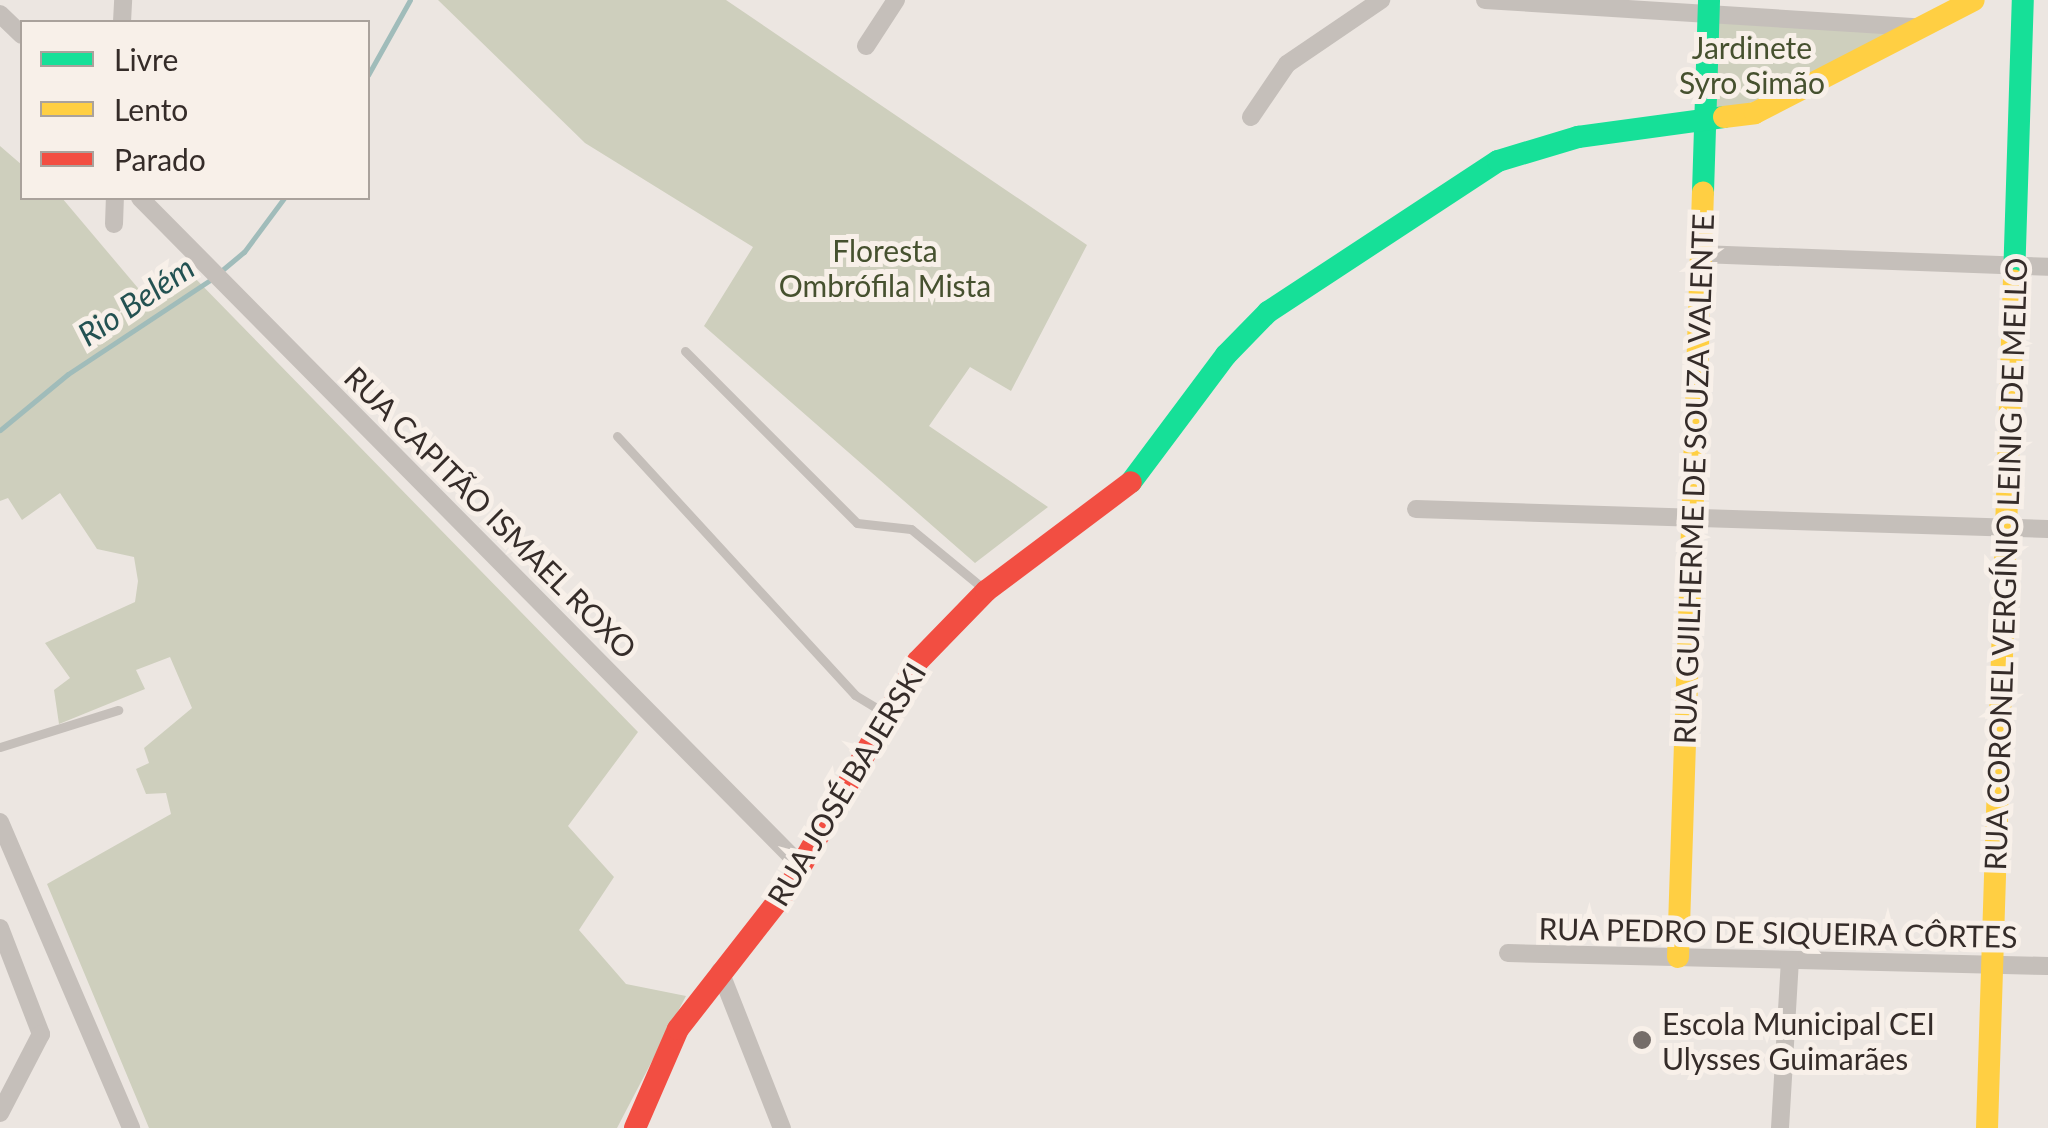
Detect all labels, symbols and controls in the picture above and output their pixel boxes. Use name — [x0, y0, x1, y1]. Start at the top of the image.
legend — [20, 20, 370, 200]
park label: Jardinete Syro Simão — [1679, 29, 1825, 100]
text: Livre — [114, 41, 178, 77]
text: Lento — [114, 91, 188, 127]
text: Parado — [114, 141, 206, 177]
street label: RUA GUILHERME DE SOUZA VALENTE — [1666, 212, 1720, 746]
park label: Floresta Ombrófila Mista — [779, 232, 991, 302]
water label: Rio Belém — [71, 248, 201, 354]
street label: RUA CORONEL VERGÍNIO LEINIG DE MELLO — [1976, 255, 2034, 873]
street label: RUA CAPITÃO ISMAEL ROXO — [337, 358, 645, 666]
street label: RUA JOSÉ BAJERSKI — [759, 655, 933, 913]
street label: RUA PEDRO DE SIQUEIRA CÔRTES — [1537, 910, 2019, 954]
place label: Escola Municipal CEI Ulysses Guimarães — [1662, 1005, 1935, 1076]
marker: Escola Municipal CEI Ulysses Guimarães — [1631, 1029, 1653, 1051]

